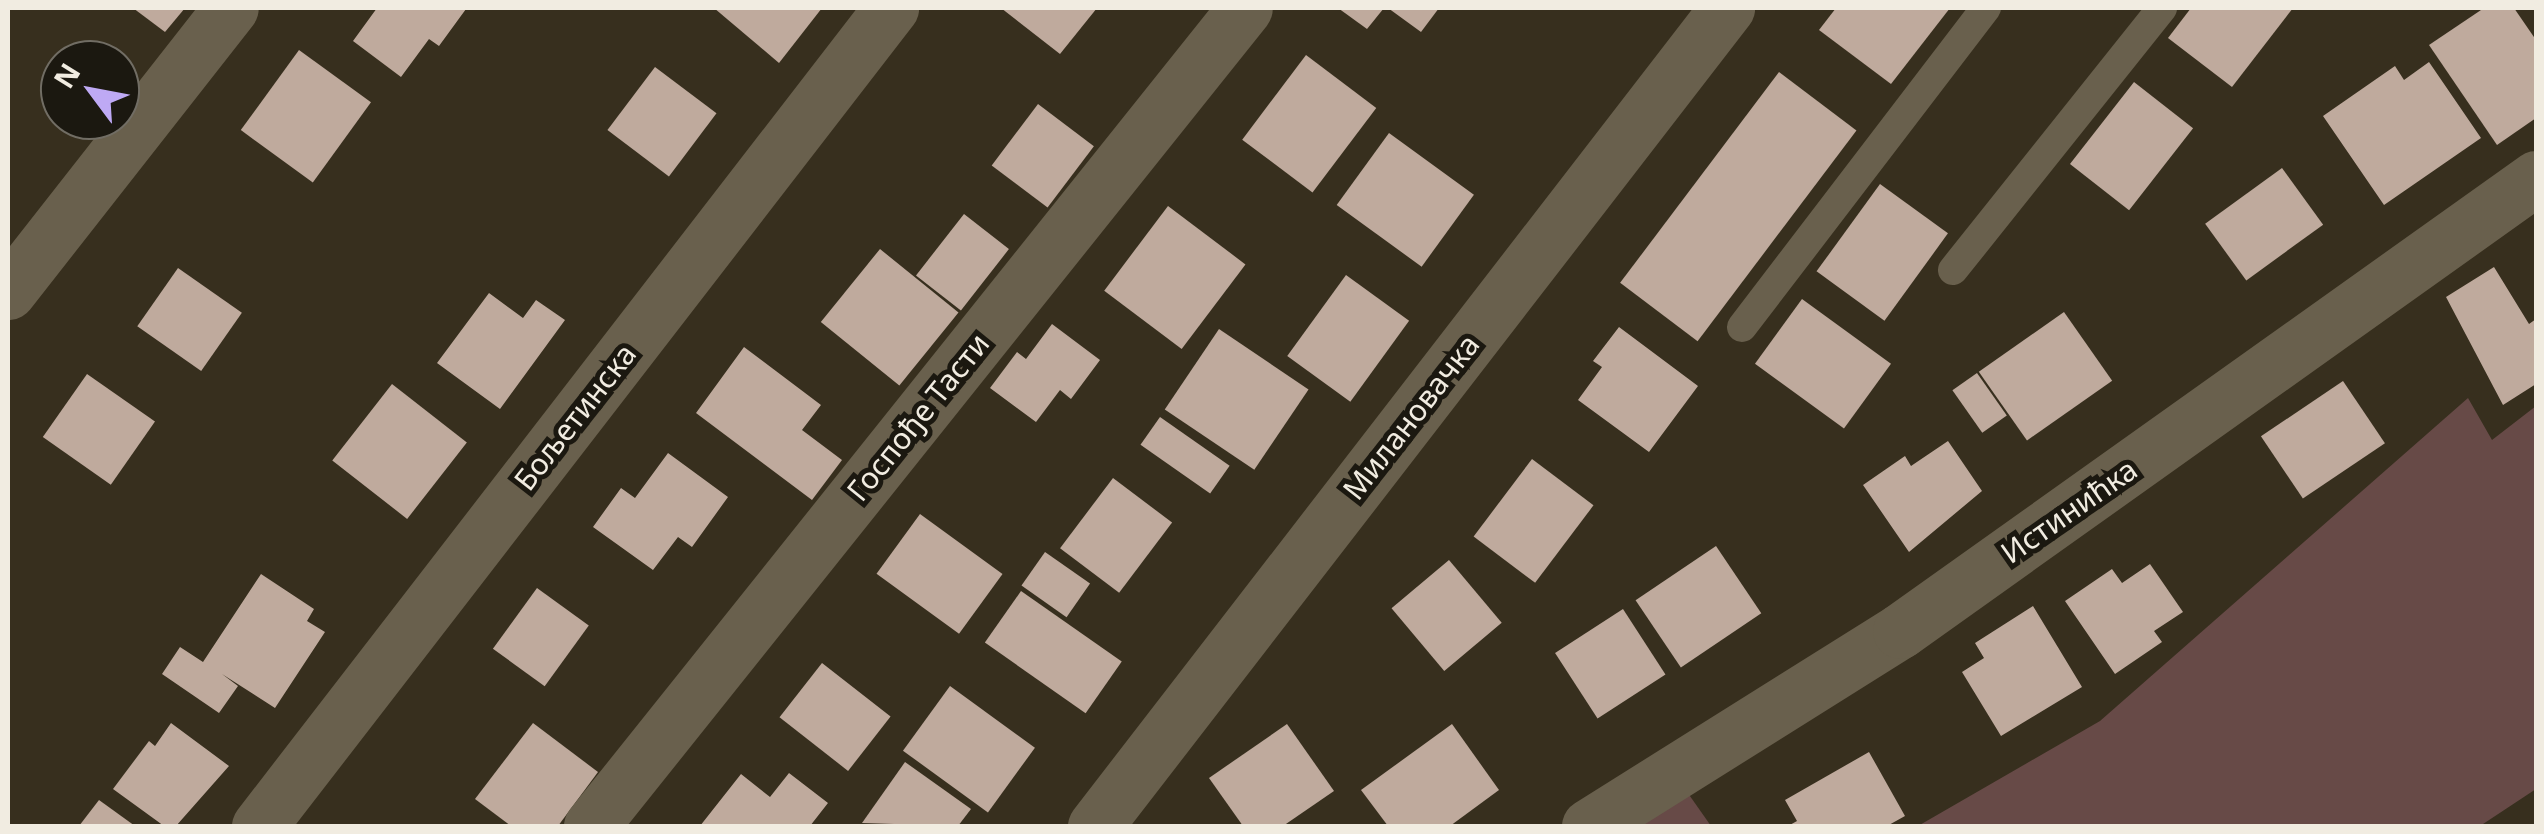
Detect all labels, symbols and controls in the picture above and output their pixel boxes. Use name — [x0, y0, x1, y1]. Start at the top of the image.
north arrow — [40, 40, 140, 140]
text: N — [44, 55, 88, 95]
street label: Госпође Тасти — [839, 326, 997, 508]
street label: Милановачка — [1335, 327, 1487, 507]
street label: Бољетинска — [507, 337, 643, 497]
street label: Истинићка — [1994, 451, 2144, 571]

